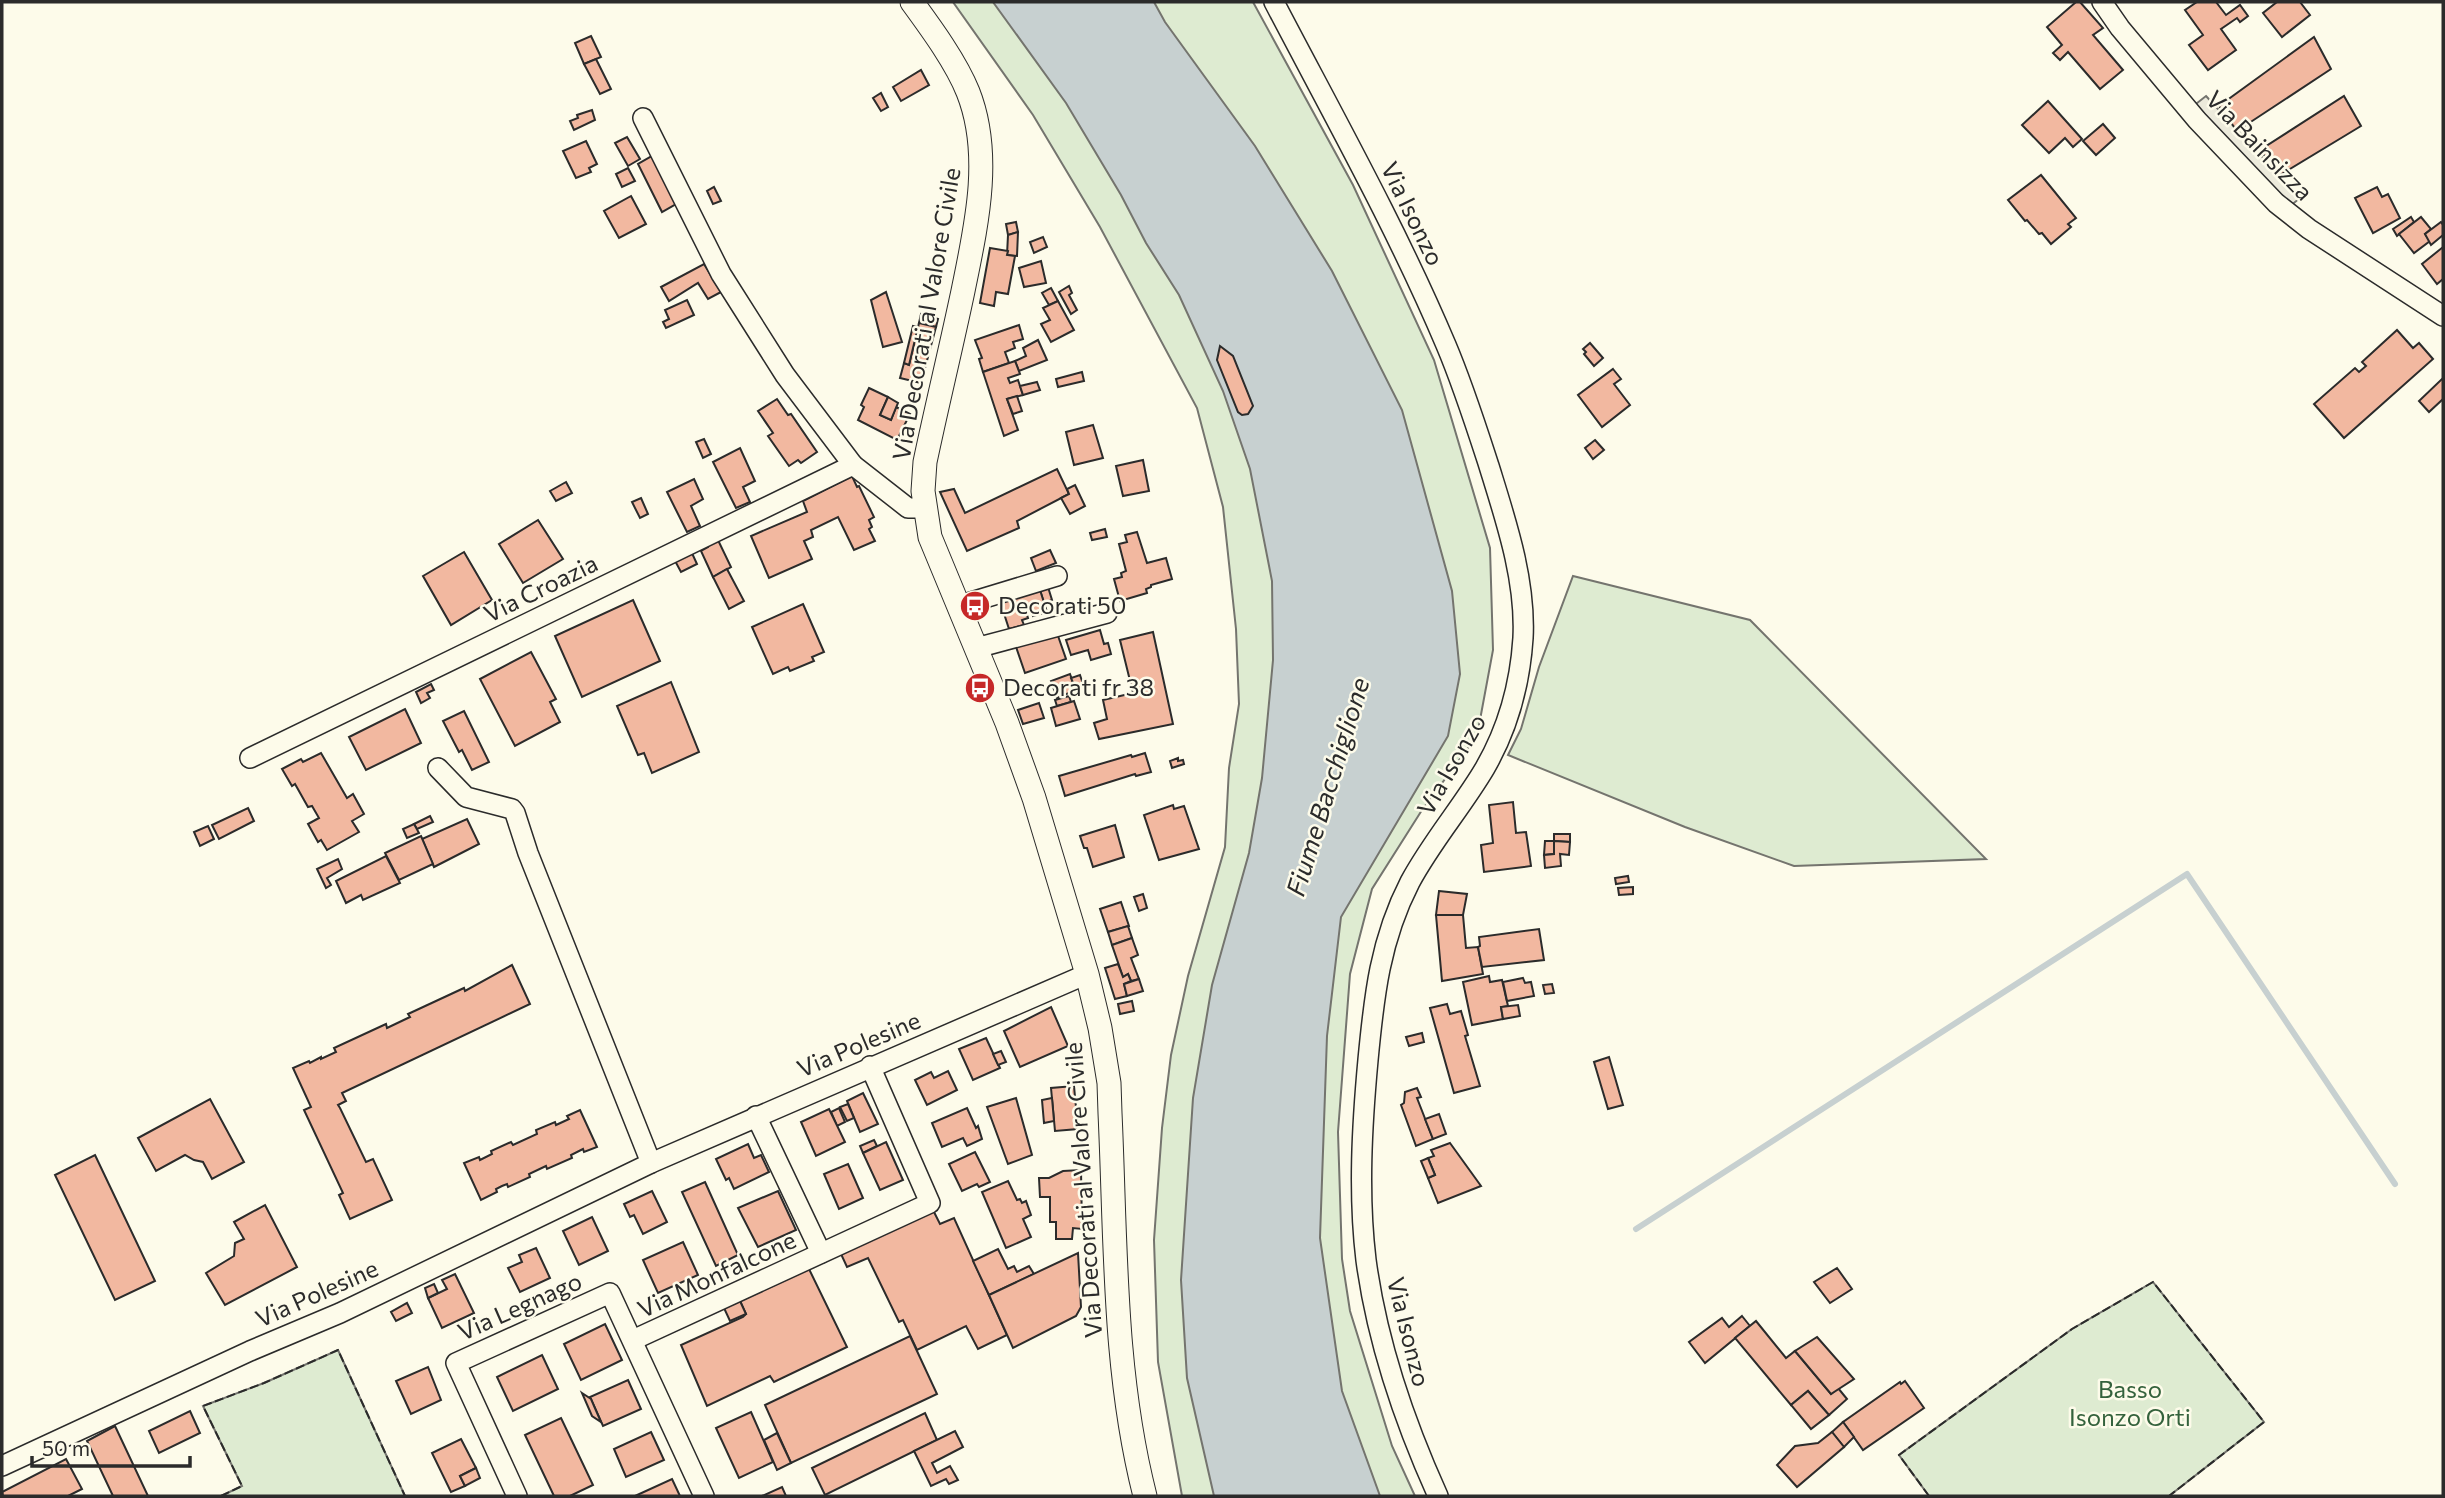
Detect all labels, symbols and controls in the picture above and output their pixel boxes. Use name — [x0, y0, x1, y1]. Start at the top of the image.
street label: Via Bainsizza — [2201, 84, 2320, 206]
street label: Via Isonzo — [1376, 157, 1451, 270]
street label: Via Decorati al Valore Civile — [885, 165, 966, 462]
street label: Via Croazia — [479, 548, 602, 628]
bus stop icon: Decorati 50 — [958, 589, 992, 623]
place label: Decorati 50 — [998, 590, 1127, 619]
bus stop icon: Decorati fr 38 — [963, 671, 997, 705]
place label: Decorati fr 38 — [1003, 672, 1154, 701]
water label: Fiume Bacchiglione — [1279, 673, 1375, 899]
street label: Via Isonzo — [1410, 709, 1491, 820]
street label: Via Polesine — [792, 1005, 924, 1083]
street label: Via Decorati al Valore Civile — [1058, 1041, 1107, 1339]
street label: Via Monfalcone — [633, 1224, 800, 1323]
street label: Via Polesine — [251, 1253, 382, 1333]
street label: Via Legnago — [453, 1265, 586, 1346]
street label: Via Isonzo — [1382, 1274, 1437, 1389]
park label: Basso Isonzo Orti — [2069, 1374, 2191, 1431]
scale bar — [32, 1424, 189, 1468]
text: 50 m — [42, 1435, 90, 1460]

